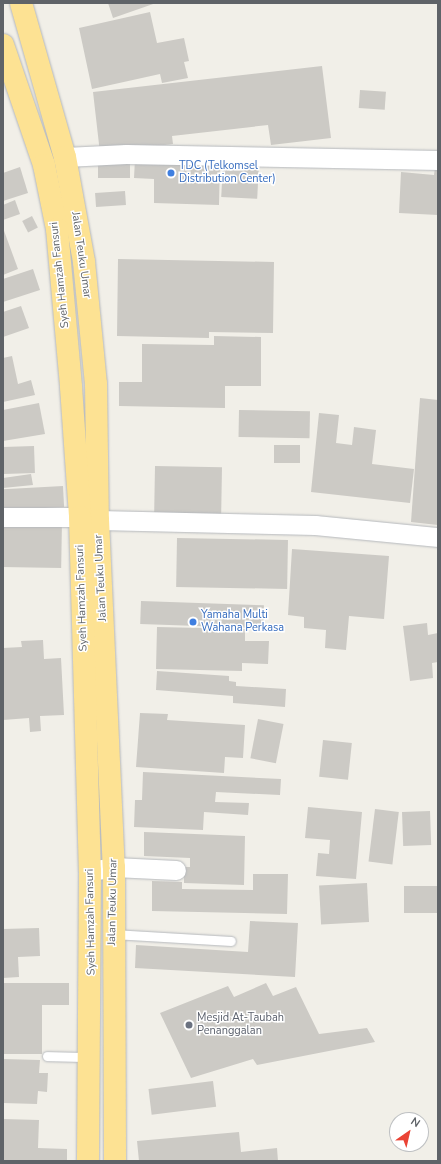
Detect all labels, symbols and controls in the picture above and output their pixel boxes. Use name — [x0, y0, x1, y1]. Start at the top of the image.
place label: TDC (Telkomsel Distribution Center) — [179, 160, 276, 186]
marker: TDC (Telkomsel Distribution Center) — [166, 168, 176, 178]
street label: Jalan Teuku Umar — [68, 211, 94, 299]
street label: Syeh Hamzah Fansuri — [48, 221, 72, 329]
street label: Jalan Teuku Umar — [92, 534, 110, 622]
street label: Syeh Hamzah Fansuri — [74, 545, 90, 651]
place label: Yamaha Multi Wahana Perkasa — [201, 609, 284, 635]
marker: Yamaha Multi Wahana Perkasa — [188, 617, 198, 627]
street label: Jalan Teuku Umar — [106, 858, 120, 946]
street label: Syeh Hamzah Fansuri — [83, 869, 99, 975]
place label: Mesjid At-Taubah Penanggalan — [197, 1012, 284, 1038]
marker: Mesjid At-Taubah Penanggalan — [184, 1020, 194, 1030]
north arrow — [389, 1112, 429, 1152]
text: N — [408, 1114, 423, 1131]

